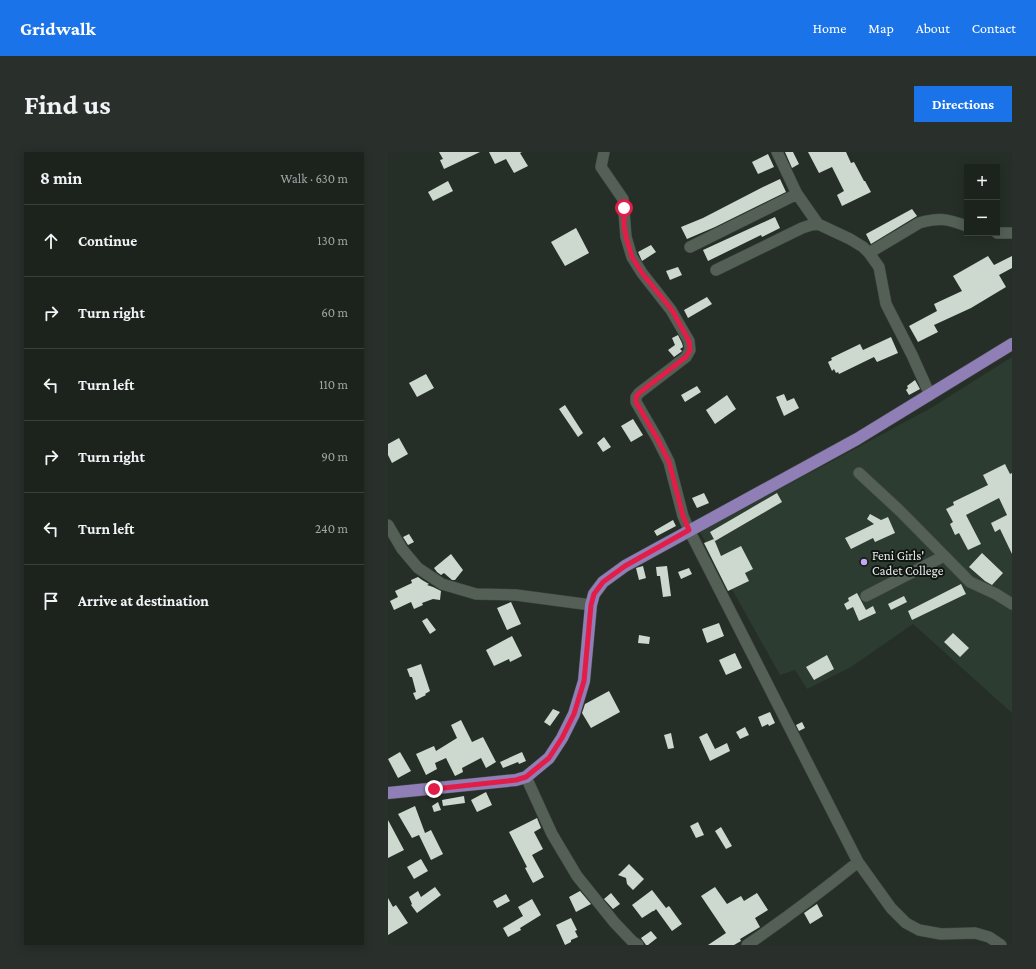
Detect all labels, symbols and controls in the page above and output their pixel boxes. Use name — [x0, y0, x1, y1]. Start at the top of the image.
text: Gridwalk — [20, 18, 96, 39]
text: Home — [813, 20, 846, 36]
text: Map — [868, 20, 894, 36]
text: About — [916, 20, 950, 36]
text: Contact — [972, 20, 1016, 36]
button: Directions — [914, 86, 1012, 122]
text: Find us — [24, 89, 111, 120]
map controls — [964, 164, 1000, 236]
button: + — [964, 164, 1000, 200]
text: 8 min — [40, 169, 82, 188]
text: Walk · 630 m — [280, 171, 348, 186]
route start — [615, 199, 633, 217]
button: − — [964, 200, 1000, 236]
icon: ahead — [40, 230, 62, 252]
text: Continue — [78, 233, 137, 249]
text: 130 m — [317, 233, 348, 248]
icon: right — [40, 302, 62, 324]
text: Turn right — [78, 305, 145, 321]
text: 60 m — [321, 305, 348, 320]
icon: left — [40, 374, 62, 396]
text: Turn left — [78, 377, 134, 393]
text: 110 m — [319, 377, 348, 392]
icon: right — [40, 446, 62, 468]
text: Turn right — [78, 449, 145, 465]
text: 90 m — [321, 449, 348, 464]
icon: left — [40, 518, 62, 540]
text: Turn left — [78, 521, 134, 537]
text: 240 m — [315, 521, 348, 536]
place label: Feni Girls' Cadet College — [872, 548, 944, 578]
marker: Feni Girls' Cadet College — [859, 557, 869, 567]
icon: arrive — [40, 590, 62, 612]
text: Arrive at destination — [78, 593, 209, 609]
route end — [425, 780, 443, 798]

